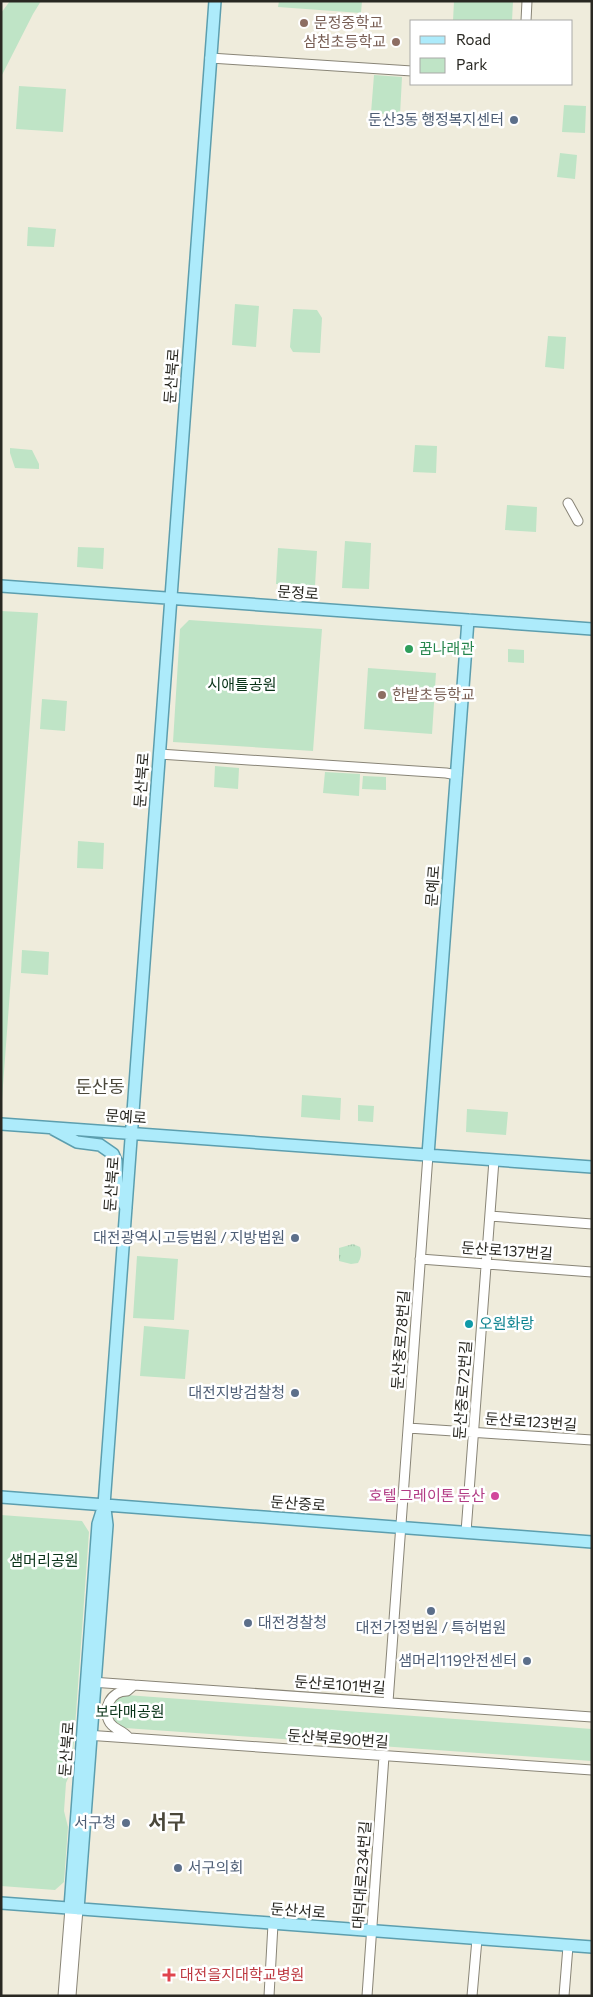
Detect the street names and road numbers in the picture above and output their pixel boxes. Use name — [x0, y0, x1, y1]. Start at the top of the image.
street label: 둔산북로 — [160, 348, 182, 404]
street label: 문정로 — [277, 582, 319, 602]
street label: 둔산북로 — [130, 752, 152, 808]
street label: 문예로 — [422, 865, 442, 907]
street label: 문예로 — [105, 1106, 147, 1126]
street label: 둔산북로 — [100, 1156, 122, 1212]
street label: 둔산로137번길 — [461, 1238, 554, 1262]
street label: 둔산중로78번길 — [388, 1290, 412, 1390]
street label: 둔산중로72번길 — [450, 1340, 474, 1440]
street label: 둔산로123번길 — [484, 1409, 578, 1433]
street label: 둔산중로 — [270, 1492, 326, 1514]
street label: 둔산로101번길 — [294, 1672, 386, 1696]
street label: 둔산북로 — [55, 1721, 77, 1777]
street label: 둔산북로90번길 — [287, 1725, 389, 1751]
street label: 대덕대로234번길 — [348, 1820, 374, 1930]
street label: 둔산서로 — [270, 1899, 326, 1921]

